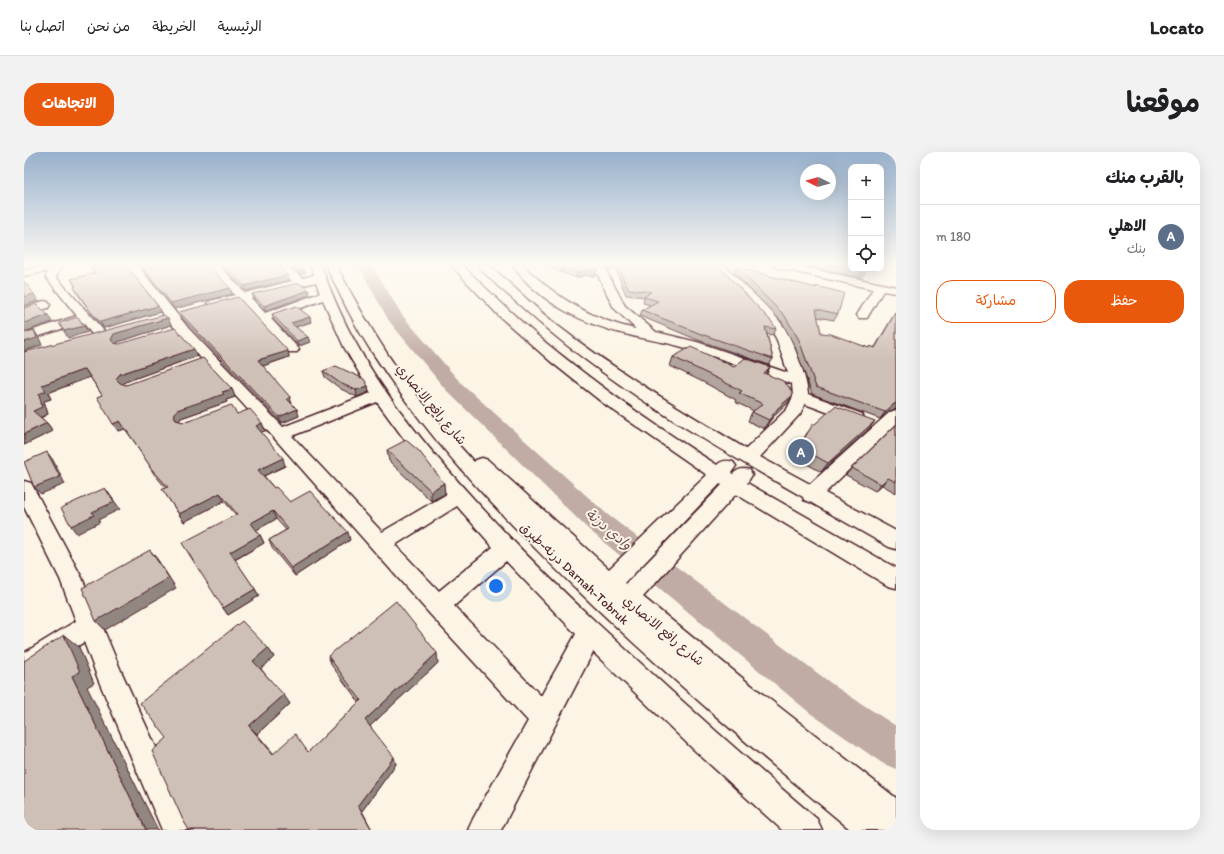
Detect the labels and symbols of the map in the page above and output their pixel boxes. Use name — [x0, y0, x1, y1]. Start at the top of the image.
north arrow — [800, 164, 836, 200]
street label: شارع رافع الانصاري — [391, 361, 470, 450]
pin: A — [788, 437, 814, 467]
water label: وادي درنة — [581, 505, 636, 555]
street label: درنه-طبرق Darnah-Tobruk — [517, 519, 632, 629]
your location — [486, 576, 506, 596]
street label: شارع رافع الانصاري — [618, 592, 707, 671]

